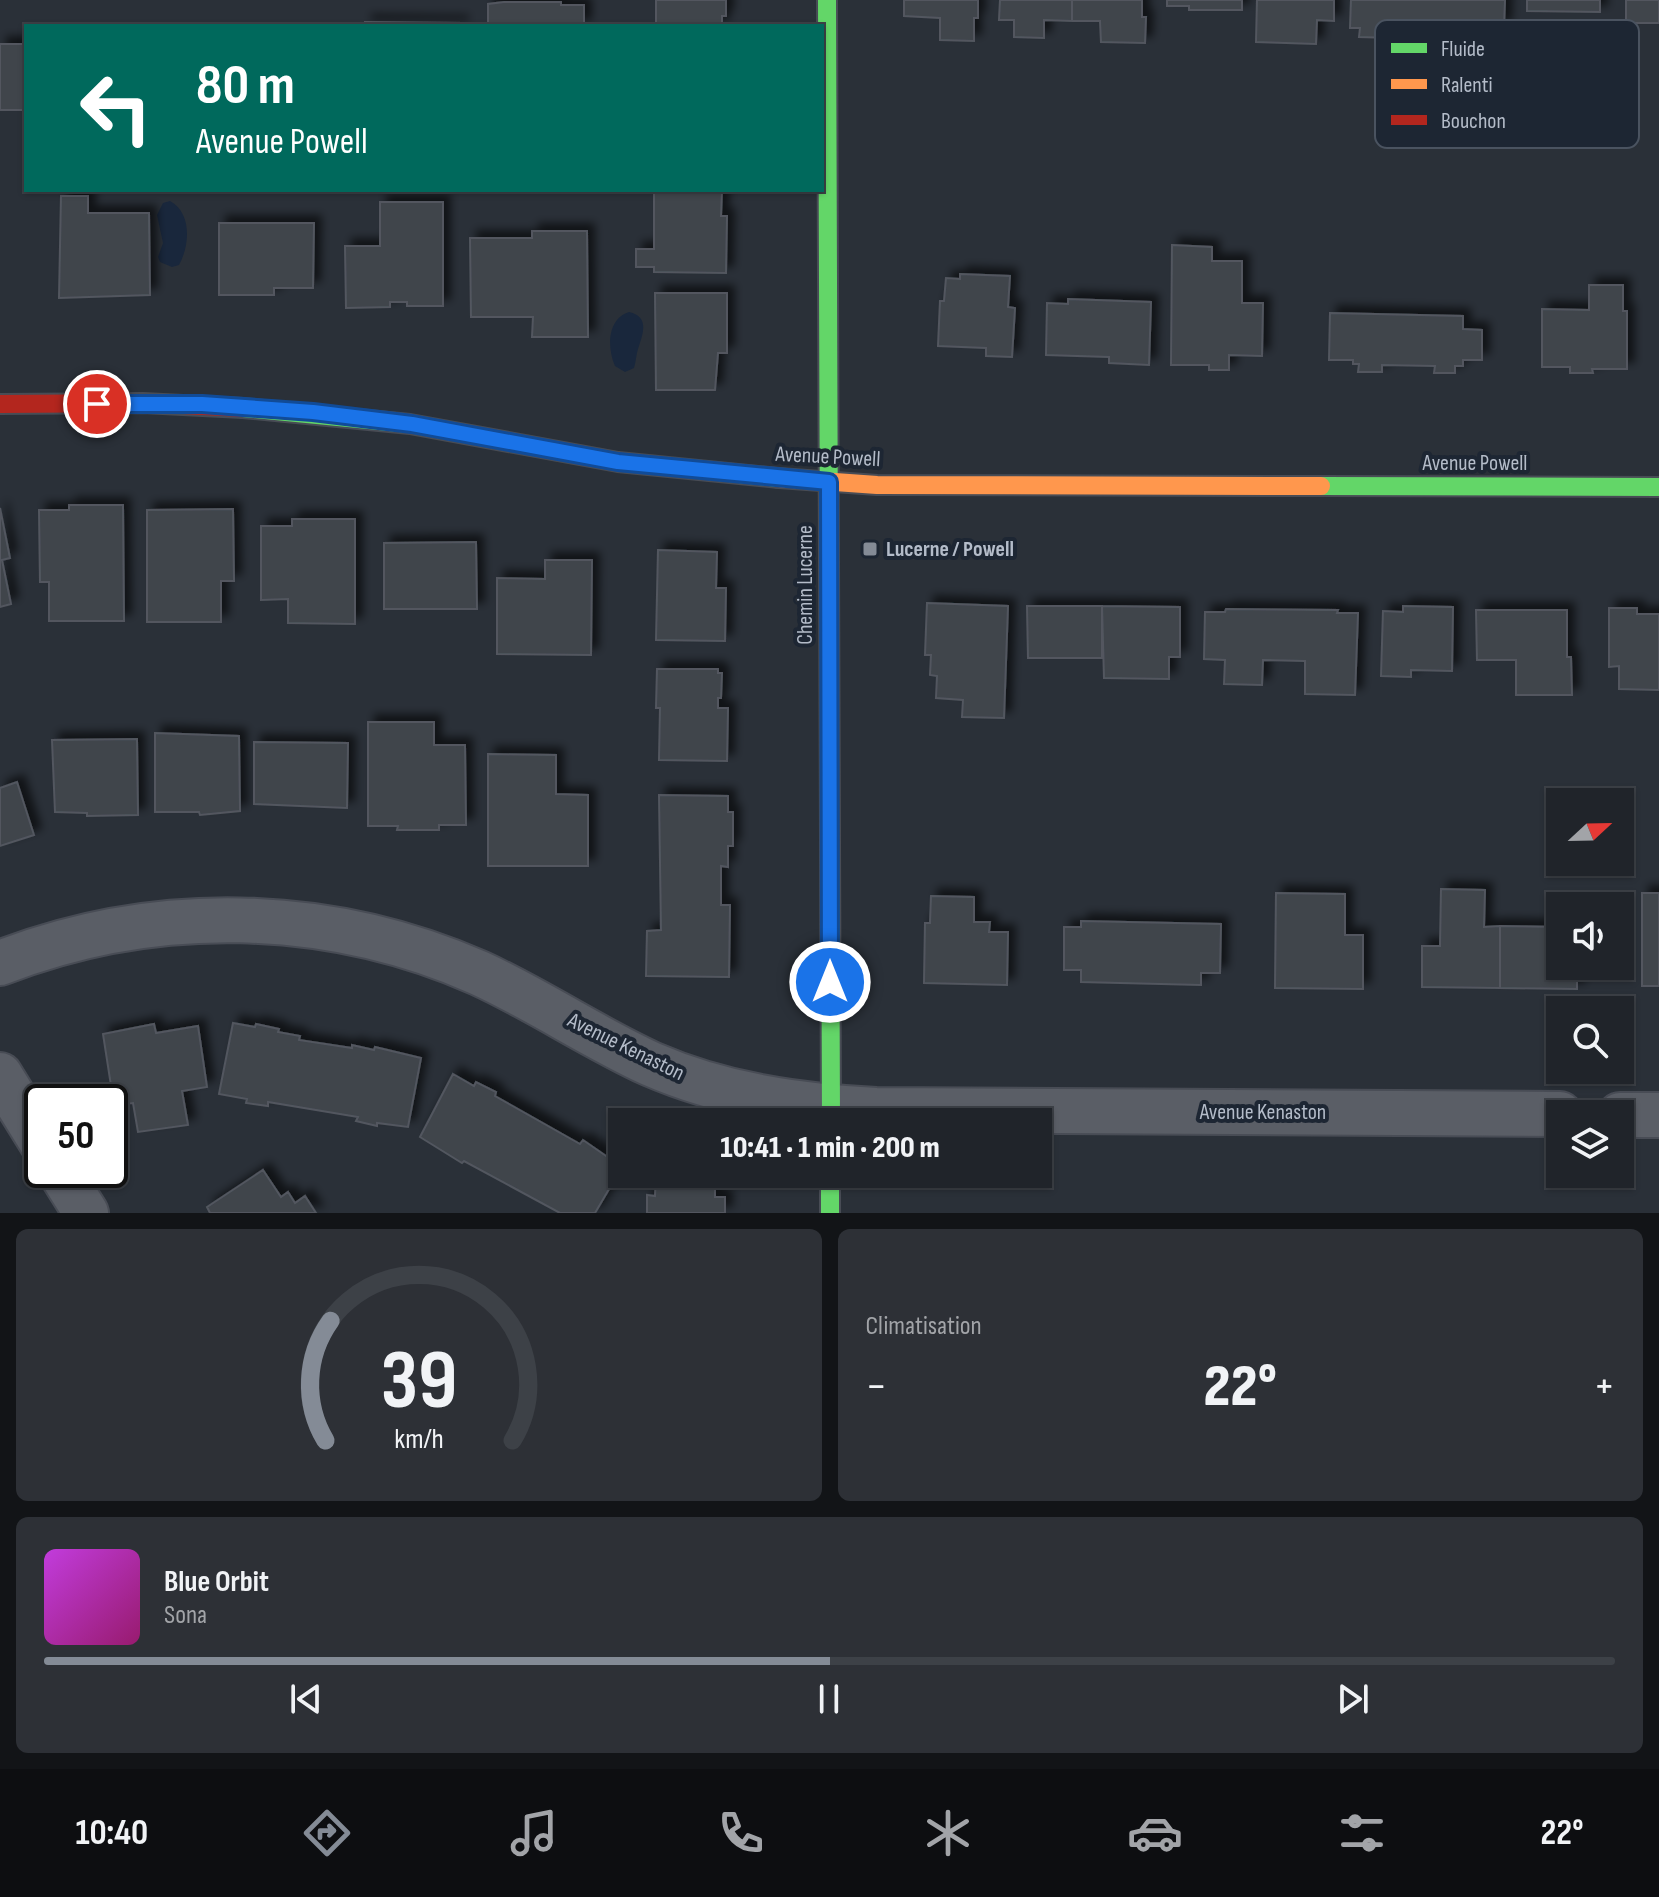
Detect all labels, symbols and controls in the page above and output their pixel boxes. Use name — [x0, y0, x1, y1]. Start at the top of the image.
legend — [1375, 20, 1639, 148]
text: Fluide — [1441, 36, 1485, 63]
text: 80 m — [196, 53, 295, 120]
icon: left — [64, 56, 168, 160]
text: Ralenti — [1441, 72, 1493, 99]
text: Bouchon — [1441, 108, 1506, 135]
text: Avenue Powell — [196, 121, 368, 164]
pin — [63, 370, 131, 438]
icon: arrive — [75, 382, 119, 426]
street label: Avenue Powell — [774, 441, 881, 473]
street label: Avenue Powell — [1422, 450, 1527, 477]
street label: Chemin Lucerne — [792, 525, 819, 645]
place label: Lucerne / Powell — [886, 536, 1014, 563]
marker: Lucerne / Powell — [861, 540, 879, 558]
north arrow — [1546, 788, 1634, 876]
map controls — [1546, 788, 1634, 1188]
button: sound — [1546, 892, 1634, 980]
position arrow — [788, 940, 872, 1024]
button: search — [1546, 996, 1634, 1084]
street label: Avenue Kenaston — [562, 1007, 689, 1087]
speed limit sign: 50 — [24, 1084, 128, 1188]
street label: Avenue Kenaston — [1199, 1099, 1326, 1126]
button: layers — [1546, 1100, 1634, 1188]
text: 10:41 · 1 min · 200 m — [720, 1130, 940, 1166]
text: Climatisation — [866, 1311, 982, 1342]
text: 39 — [380, 1332, 457, 1432]
text: 22° — [1204, 1351, 1277, 1423]
text: − — [866, 1360, 887, 1413]
text: + — [1593, 1360, 1615, 1413]
text: km/h — [394, 1422, 443, 1457]
text: Blue Orbit — [164, 1564, 269, 1600]
text: Sona — [164, 1600, 207, 1631]
icon: previous — [284, 1677, 328, 1721]
icon: pause — [807, 1677, 851, 1721]
icon: next — [1331, 1677, 1375, 1721]
icon: directions — [299, 1805, 355, 1861]
icon: music — [506, 1805, 562, 1861]
icon: phone — [713, 1805, 769, 1861]
icon: climate — [920, 1805, 976, 1861]
icon: car — [1127, 1805, 1183, 1861]
icon: filters — [1334, 1805, 1390, 1861]
text: 10:40 — [75, 1812, 148, 1855]
text: 22° — [1541, 1812, 1583, 1855]

